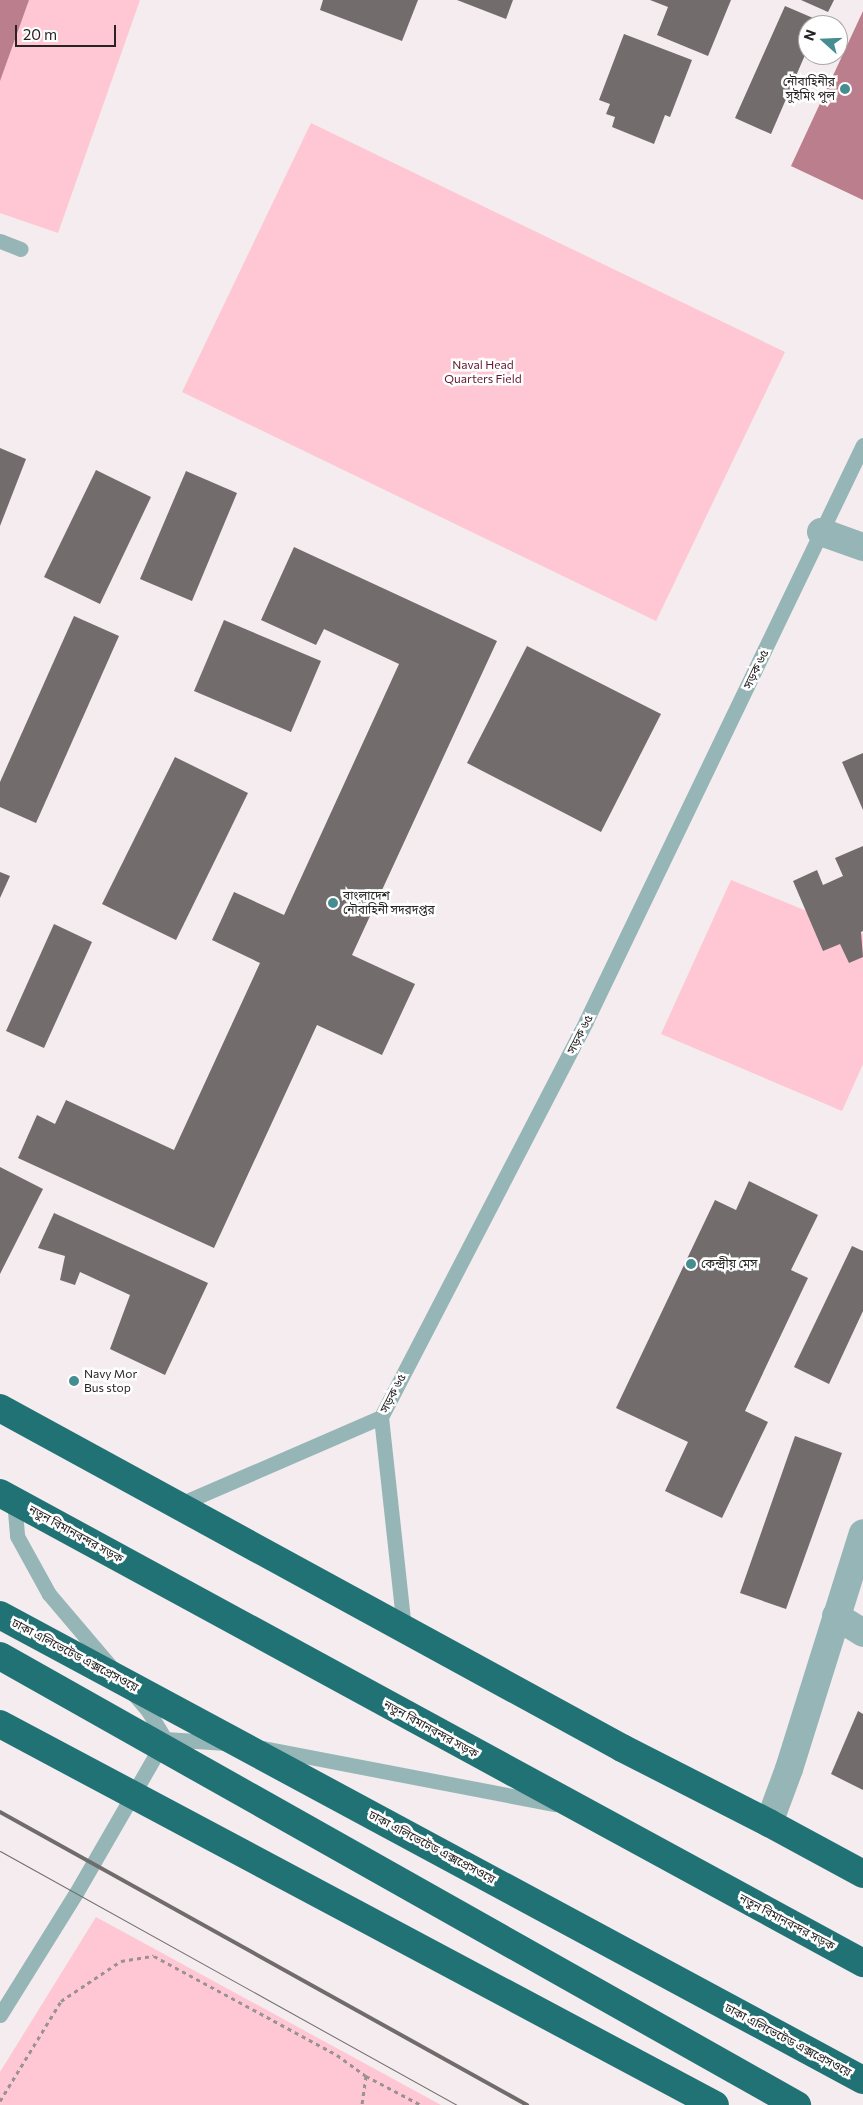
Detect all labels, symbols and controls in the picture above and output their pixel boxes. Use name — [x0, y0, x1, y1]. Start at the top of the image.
scale bar — [18, 15, 119, 47]
north arrow — [798, 15, 848, 65]
text: 20 m — [23, 25, 57, 43]
text: N — [800, 27, 819, 43]
place label: নৌবাহিনীর সুইমিং পুল — [783, 75, 835, 103]
marker: নৌবাহিনীর সুইমিং পুল — [839, 83, 851, 95]
park label: Naval Head Quarters Field — [444, 358, 522, 386]
street label: সড়ক ৬৫ — [740, 647, 772, 691]
place label: বাংলাদেশ নৌবাহিনী সদরদপ্তর — [343, 889, 435, 917]
marker: বাংলাদেশ নৌবাহিনী সদরদপ্তর — [327, 897, 339, 909]
street label: সড়ক ৬৫ — [564, 1012, 596, 1056]
place label: কেন্দ্রীয় মেস — [701, 1257, 758, 1271]
marker: কেন্দ্রীয় মেস — [685, 1258, 697, 1270]
place label: Navy Mor Bus stop — [84, 1367, 137, 1395]
street label: সড়ক ৬৫ — [377, 1371, 409, 1415]
marker: Navy Mor Bus stop — [68, 1375, 80, 1387]
street label: নতুন বিমানবন্দর সড়ক — [26, 1502, 126, 1566]
street label: ঢাকা এলিভেটেড এক্সপ্রেসওয়ে — [9, 1615, 141, 1695]
street label: নতুন বিমানবন্দর সড়ক — [381, 1697, 481, 1761]
street label: ঢাকা এলিভেটেড এক্সপ্রেসওয়ে — [366, 1807, 498, 1887]
street label: নতুন বিমানবন্দর সড়ক — [737, 1891, 837, 1953]
street label: ঢাকা এলিভেটেড এক্সপ্রেসওয়ে — [722, 2000, 854, 2080]

